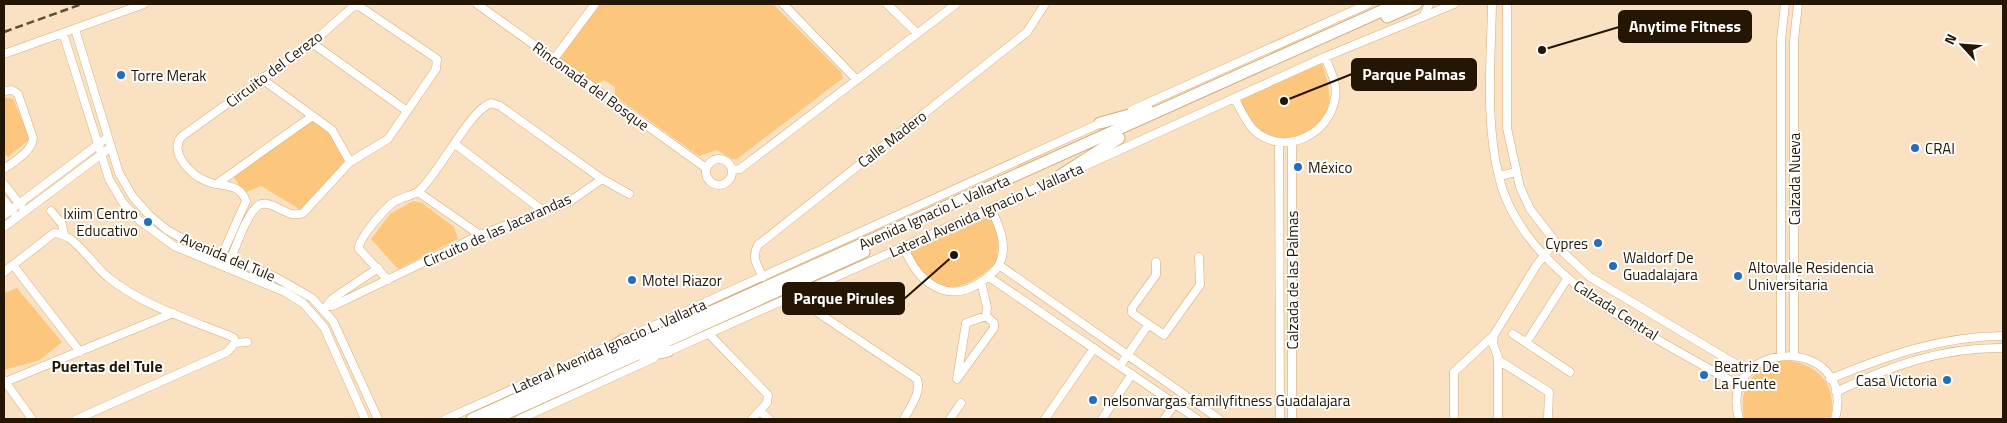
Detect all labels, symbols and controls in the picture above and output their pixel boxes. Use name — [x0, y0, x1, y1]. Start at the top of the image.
callout: Anytime Fitness — [1619, 11, 1751, 42]
text: Anytime Fitness — [1629, 14, 1741, 38]
north arrow — [1937, 20, 1987, 70]
street label: Circuito del Cerezo — [221, 25, 327, 113]
text: N — [1938, 30, 1961, 48]
street label: Rinconada del Bosque — [528, 36, 654, 136]
callout: Parque Palmas — [1352, 59, 1476, 90]
text: Parque Palmas — [1362, 62, 1466, 86]
place label: Torre Merak — [131, 64, 207, 87]
marker: Torre Merak — [115, 69, 127, 81]
street label: Calle Madero — [853, 105, 931, 173]
street label: Calzada Nueva — [1783, 132, 1806, 225]
place label: CRAI — [1925, 137, 1955, 160]
marker: CRAI — [1909, 142, 1921, 154]
place label: México — [1308, 156, 1353, 179]
street label: Lateral Avenida Ignacio L. Vallarta — [886, 159, 1086, 261]
marker: México — [1292, 161, 1304, 173]
street label: Avenida Ignacio L. Vallarta — [856, 171, 1012, 253]
street label: Circuito de las Jacarandas — [419, 187, 575, 273]
place label: Ixiim Centro Educativo — [63, 202, 138, 242]
street label: Calzada de las Palmas — [1281, 210, 1304, 350]
marker: Ixiim Centro Educativo — [142, 216, 154, 228]
street label: Avenida del Tule — [177, 227, 279, 287]
place label: Cypres — [1545, 232, 1588, 255]
marker: Cypres — [1592, 237, 1604, 249]
place label: Waldorf De Guadalajara — [1623, 246, 1698, 286]
place label: Altovalle Residencia Universitaria — [1748, 256, 1874, 296]
marker: Waldorf De Guadalajara — [1607, 260, 1619, 272]
place label: Motel Riazor — [642, 269, 722, 292]
marker: Altovalle Residencia Universitaria — [1732, 270, 1744, 282]
marker: Motel Riazor — [626, 274, 638, 286]
street label: Calzada Central — [1569, 274, 1663, 346]
callout: Parque Pirules — [783, 283, 904, 314]
text: Parque Pirules — [793, 286, 895, 310]
street label: Lateral Avenida Ignacio L. Vallarta — [508, 293, 710, 399]
district label: Puertas del Tule — [51, 354, 163, 378]
place label: Beatriz De La Fuente — [1714, 355, 1779, 395]
marker: Beatriz De La Fuente — [1698, 369, 1710, 381]
place label: Casa Victoria — [1856, 369, 1937, 392]
marker: Casa Victoria — [1941, 374, 1953, 386]
place label: nelsonvargas familyfitness Guadalajara — [1103, 389, 1351, 412]
marker: nelsonvargas familyfitness Guadalajara — [1087, 394, 1099, 406]

